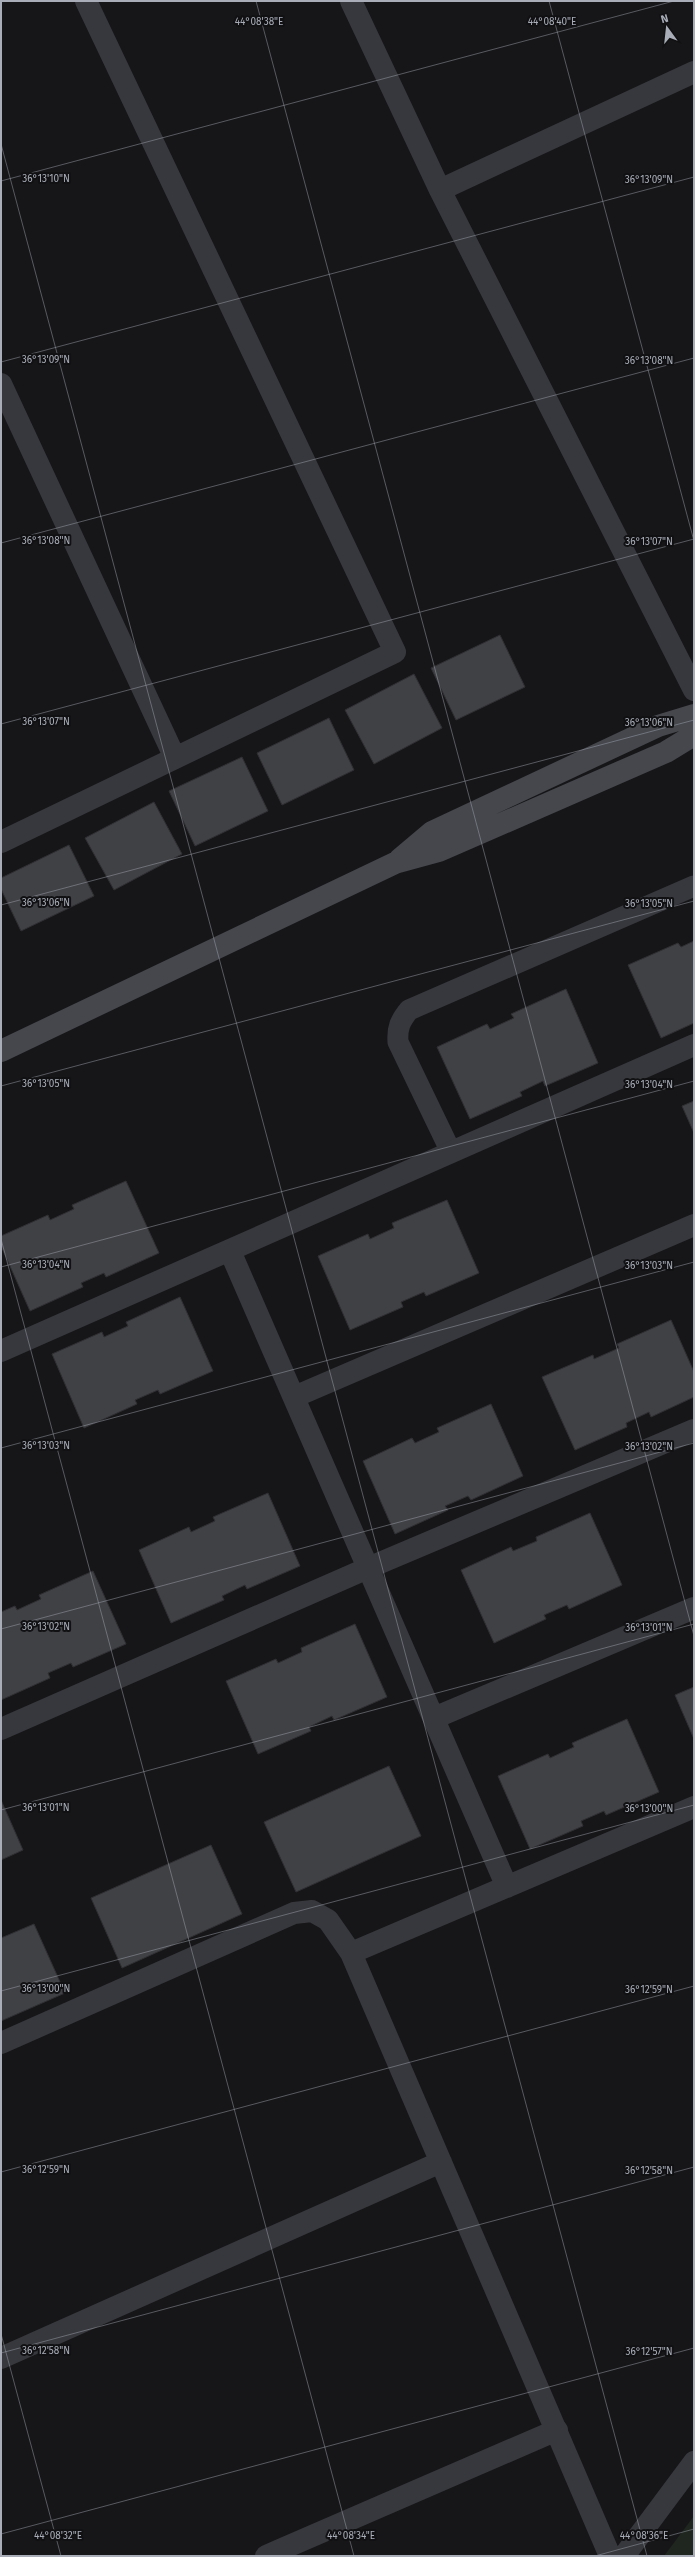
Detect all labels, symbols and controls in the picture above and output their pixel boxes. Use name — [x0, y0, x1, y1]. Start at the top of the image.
north arrow — [647, 8, 687, 48]
text: N — [659, 12, 670, 26]
text: 44°08'38"E — [235, 16, 283, 28]
text: 44°08'40"E — [528, 16, 576, 28]
text: 36°13'10"N — [22, 173, 70, 185]
text: 36°13'09"N — [625, 174, 673, 186]
text: 36°13'09"N — [22, 354, 70, 366]
text: 36°13'08"N — [625, 355, 673, 367]
text: 36°13'08"N — [22, 535, 70, 547]
text: 36°13'07"N — [625, 536, 673, 548]
text: 36°13'07"N — [22, 716, 70, 728]
text: 36°13'06"N — [625, 717, 673, 729]
text: 36°13'06"N — [22, 897, 70, 909]
text: 36°13'05"N — [625, 898, 673, 910]
text: 36°13'05"N — [22, 1078, 70, 1090]
text: 36°13'04"N — [625, 1079, 673, 1091]
text: 36°13'04"N — [22, 1259, 70, 1271]
text: 36°13'03"N — [625, 1260, 673, 1272]
text: 36°13'03"N — [22, 1440, 70, 1452]
text: 36°13'02"N — [625, 1441, 673, 1453]
text: 36°13'02"N — [22, 1621, 70, 1633]
text: 36°13'01"N — [625, 1622, 673, 1634]
text: 36°13'01"N — [22, 1802, 70, 1814]
text: 36°13'00"N — [625, 1803, 673, 1815]
text: 36°13'00"N — [22, 1983, 70, 1995]
text: 36°12'59"N — [625, 1984, 673, 1996]
text: 36°12'59"N — [22, 2164, 70, 2176]
text: 36°12'58"N — [625, 2165, 673, 2177]
text: 36°12'58"N — [22, 2345, 70, 2357]
text: 36°12'57"N — [625, 2346, 673, 2358]
text: 44°08'32"E — [34, 2530, 82, 2542]
text: 44°08'34"E — [327, 2530, 375, 2542]
text: 44°08'36"E — [620, 2530, 668, 2542]

